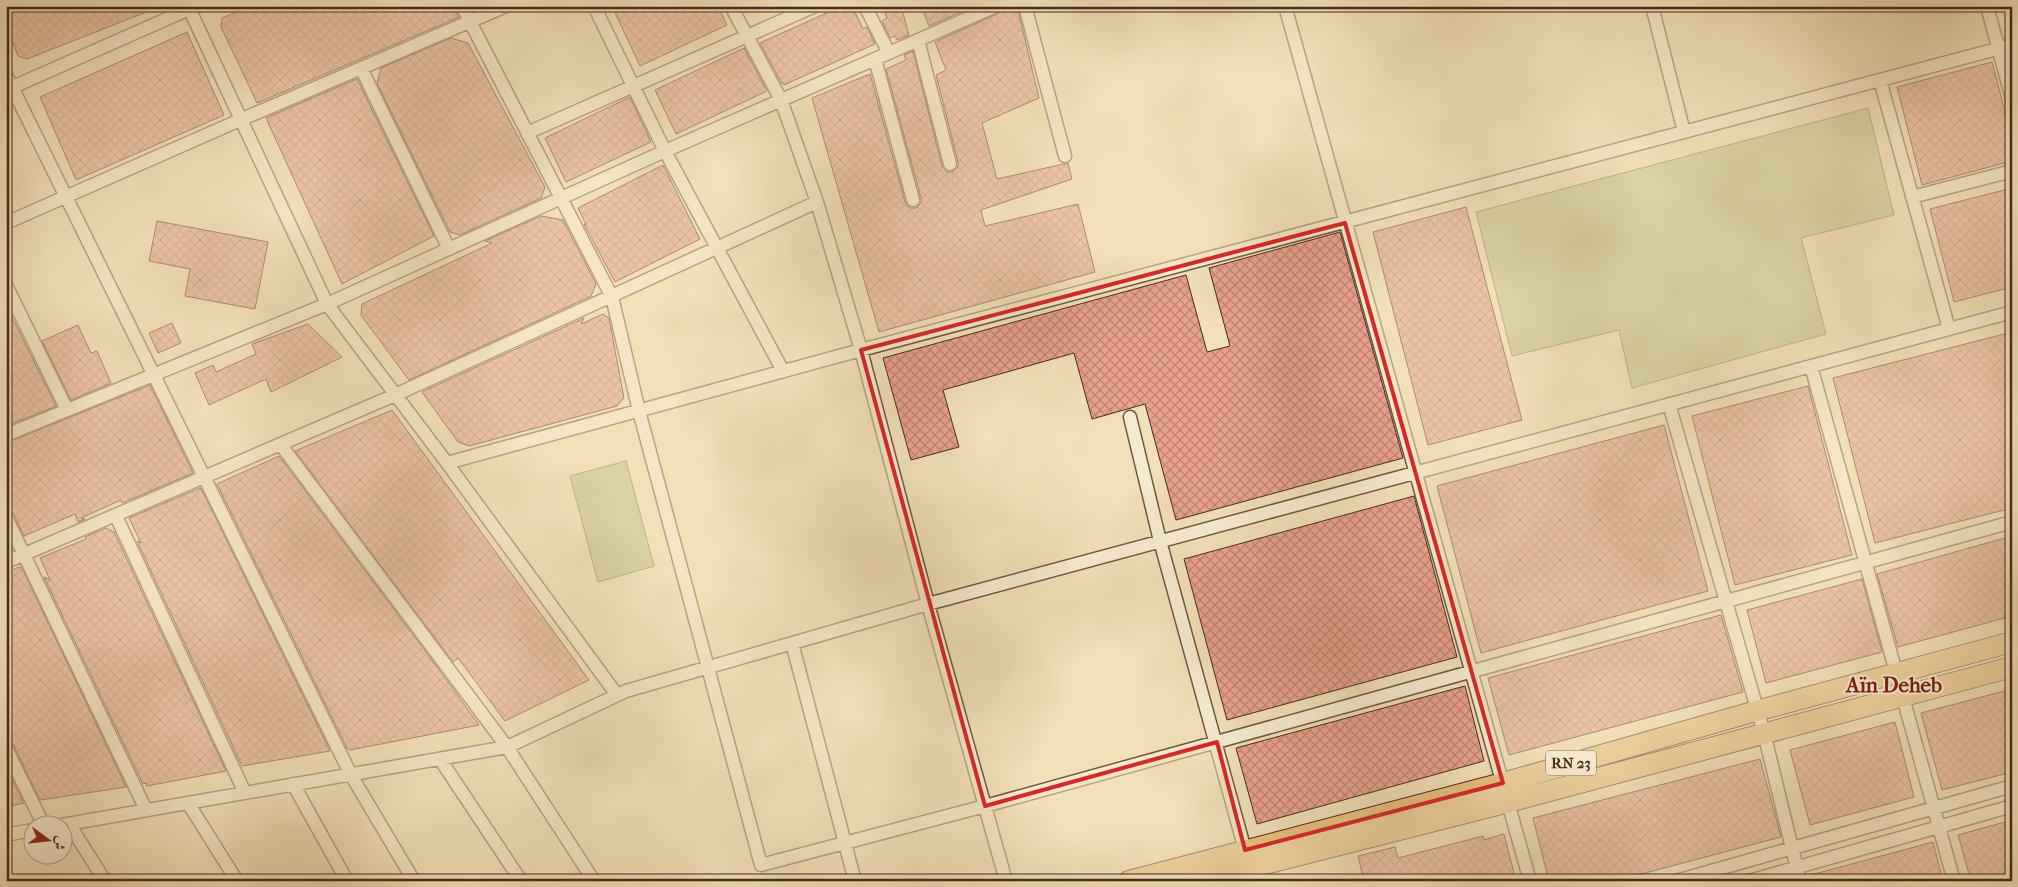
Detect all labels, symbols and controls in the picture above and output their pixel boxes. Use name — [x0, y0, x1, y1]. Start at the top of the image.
district label: Aïn Deheb — [1844, 673, 1942, 697]
road number: RN 23 — [1546, 750, 1596, 776]
north arrow — [22, 814, 72, 864]
text: ش — [50, 834, 70, 852]

